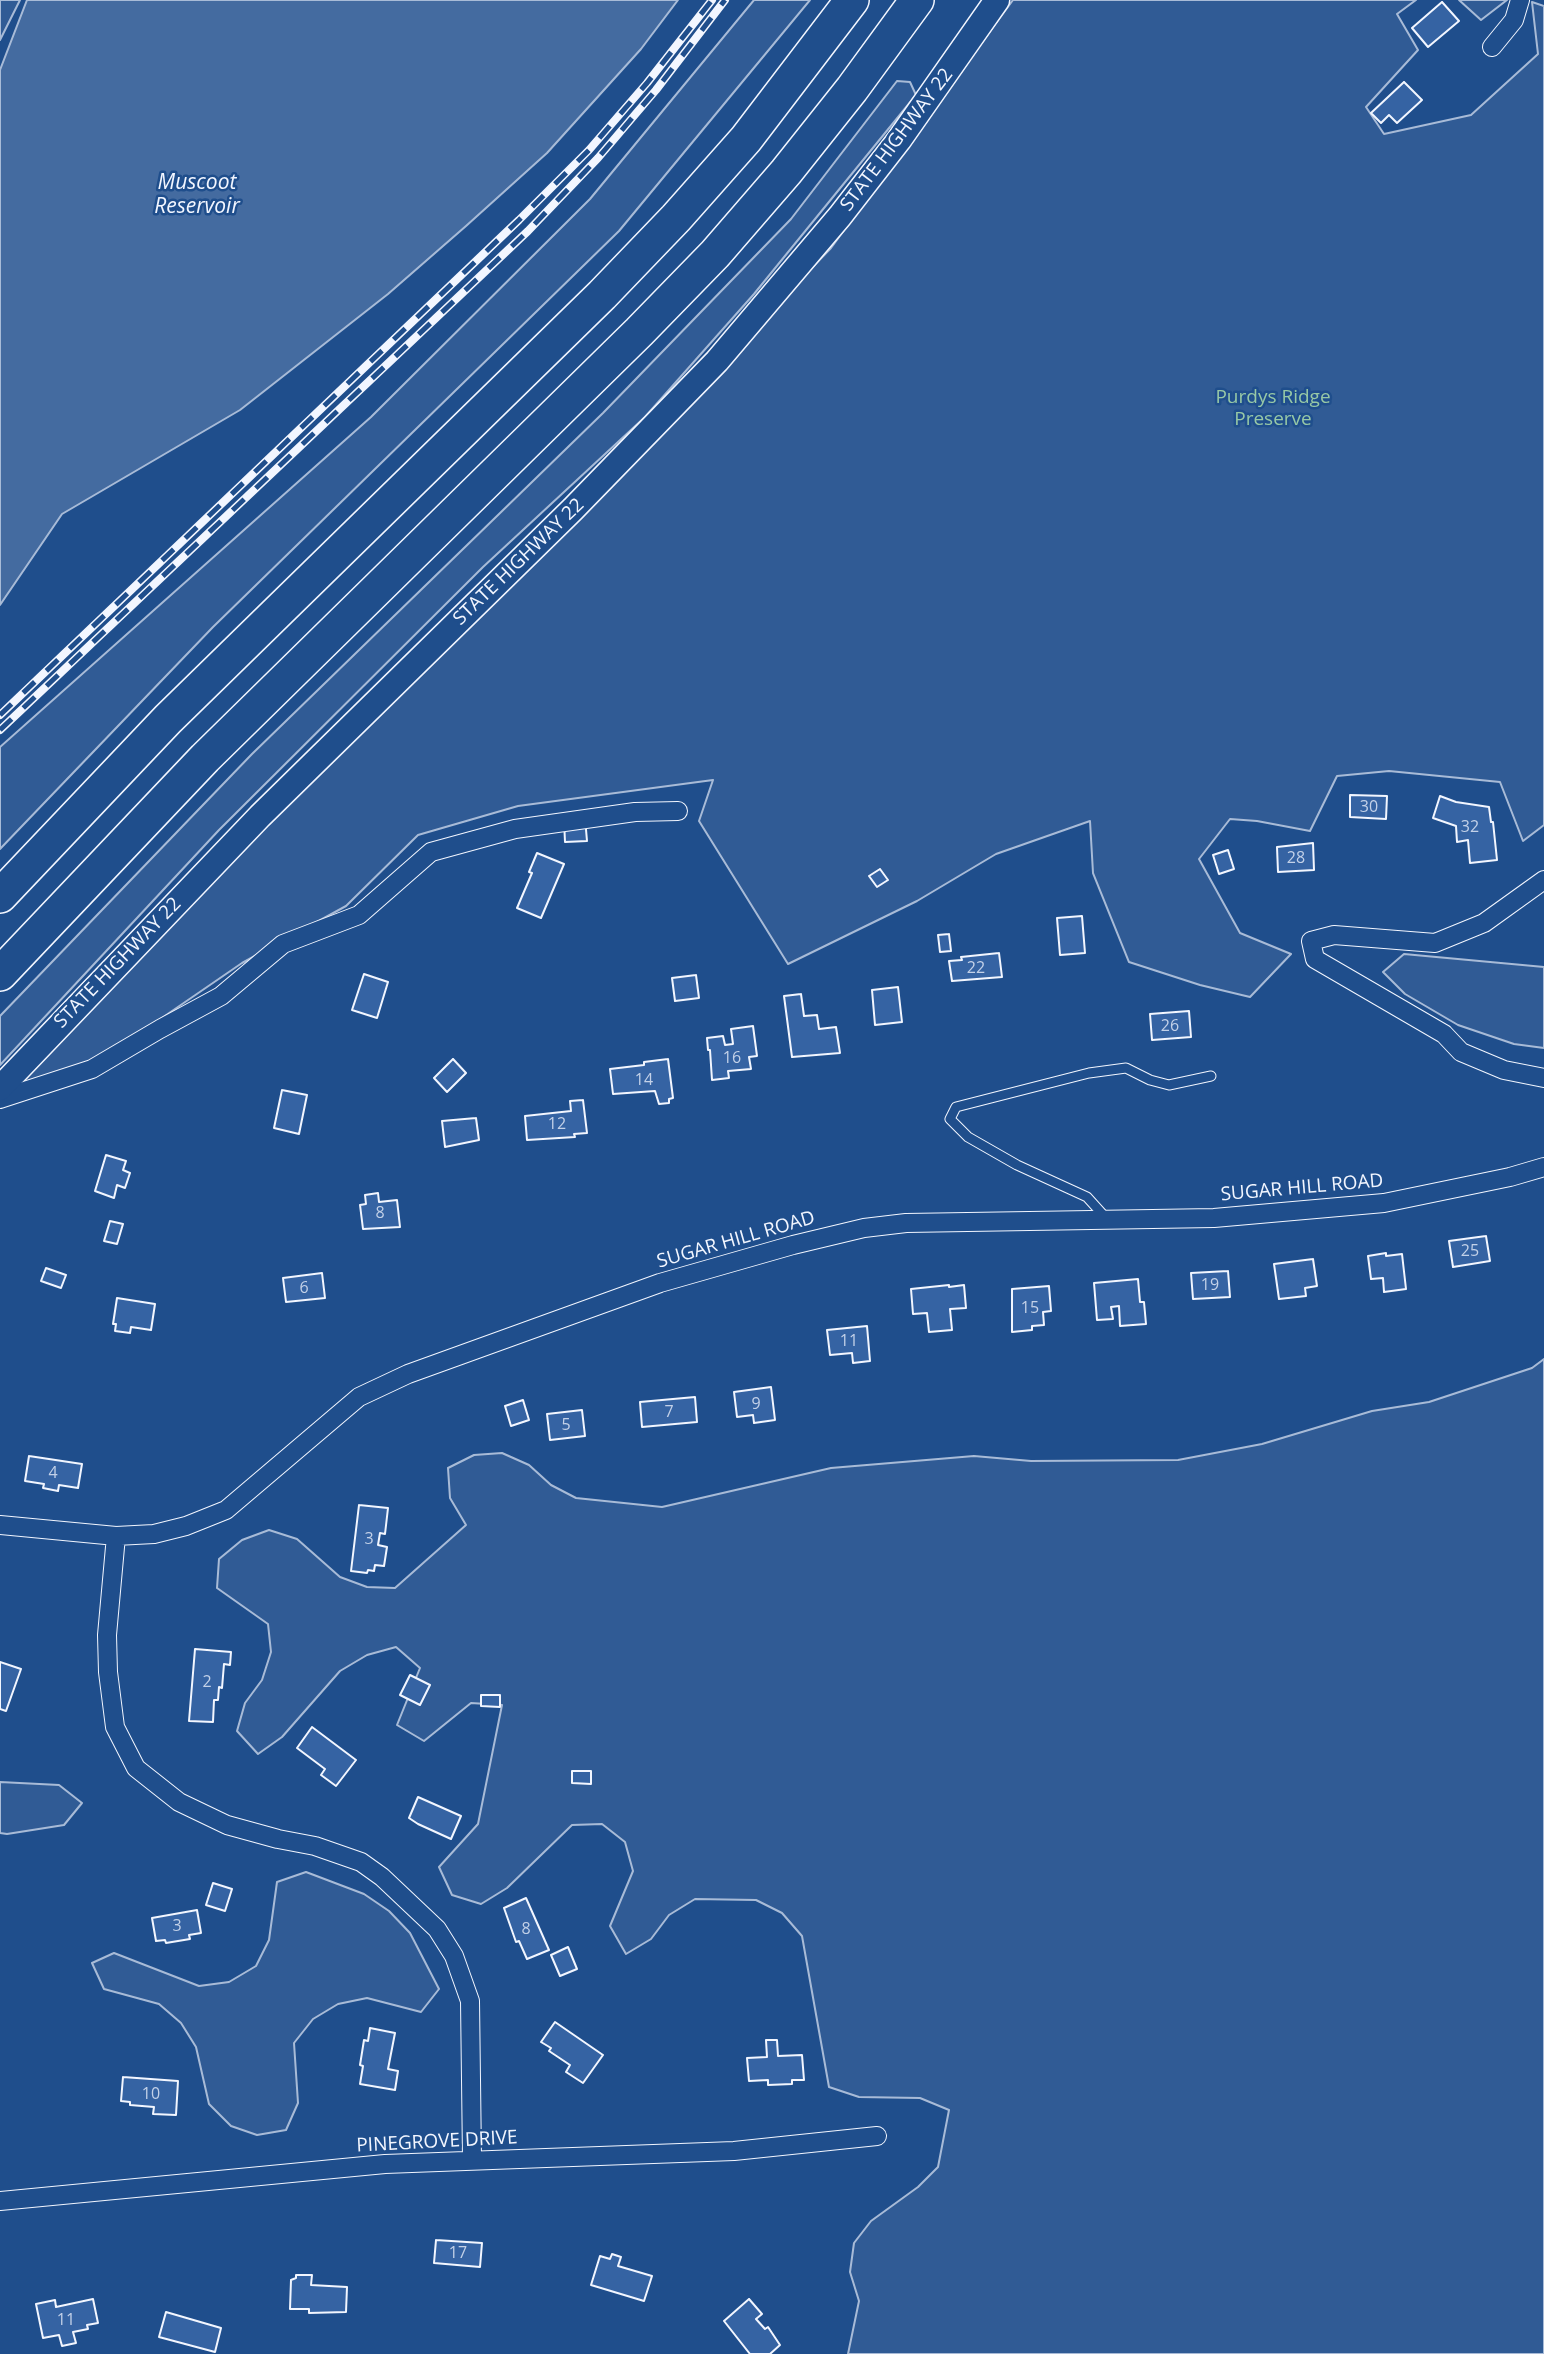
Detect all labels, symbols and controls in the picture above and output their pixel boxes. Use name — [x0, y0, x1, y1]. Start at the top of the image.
street label: STATE HIGHWAY 22 — [836, 64, 958, 216]
water label: Muscoot Reservoir — [154, 170, 240, 220]
park label: Purdys Ridge Preserve — [1215, 387, 1331, 431]
street label: STATE HIGHWAY 22 — [449, 494, 589, 630]
house number: 30 — [1360, 797, 1378, 817]
house number: 32 — [1461, 817, 1479, 837]
house number: 28 — [1287, 848, 1305, 868]
street label: STATE HIGHWAY 22 — [50, 893, 186, 1033]
house number: 22 — [967, 958, 985, 978]
house number: 26 — [1161, 1016, 1179, 1036]
house number: 16 — [723, 1048, 741, 1068]
house number: 14 — [635, 1070, 653, 1090]
house number: 12 — [548, 1114, 566, 1134]
street label: SUGAR HILL ROAD — [1220, 1170, 1384, 1206]
house number: 8 — [375, 1203, 385, 1223]
street label: SUGAR HILL ROAD — [654, 1207, 818, 1273]
house number: 25 — [1461, 1241, 1479, 1261]
house number: 19 — [1201, 1275, 1219, 1295]
house number: 6 — [299, 1278, 309, 1298]
house number: 15 — [1021, 1298, 1039, 1318]
house number: 11 — [840, 1331, 858, 1351]
house number: 9 — [751, 1394, 761, 1414]
house number: 7 — [664, 1402, 674, 1422]
house number: 5 — [561, 1415, 571, 1435]
house number: 4 — [48, 1463, 58, 1483]
house number: 3 — [364, 1529, 374, 1549]
house number: 2 — [202, 1672, 212, 1692]
house number: 3 — [172, 1916, 182, 1936]
house number: 8 — [521, 1919, 531, 1939]
house number: 10 — [142, 2084, 160, 2104]
street label: PINEGROVE DRIVE — [356, 2126, 518, 2158]
house number: 17 — [449, 2243, 467, 2263]
house number: 11 — [57, 2310, 75, 2330]

